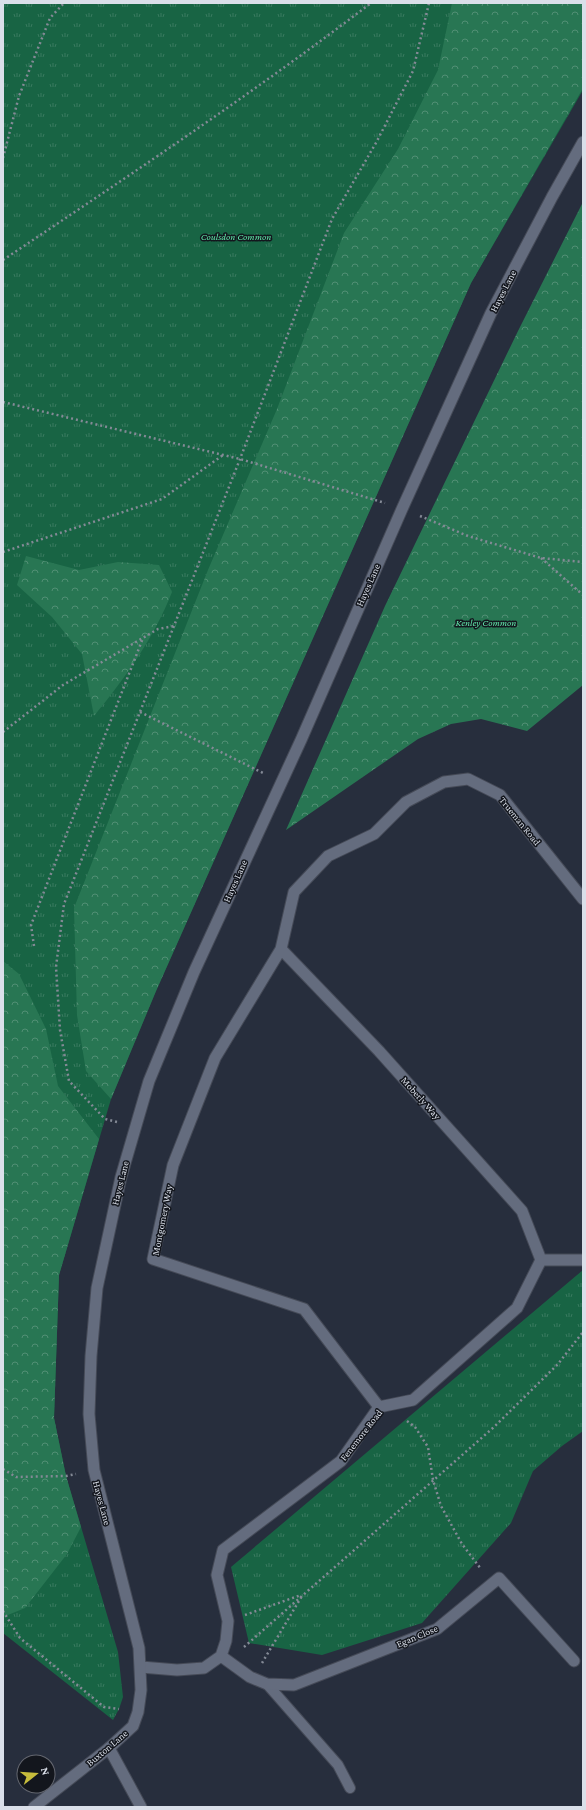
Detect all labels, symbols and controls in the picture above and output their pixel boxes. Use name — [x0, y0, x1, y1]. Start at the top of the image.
park label: Coulsdon Common — [201, 231, 271, 242]
street label: Hayes Lane — [488, 268, 518, 314]
street label: Hayes Lane — [354, 562, 382, 608]
park label: Kenley Common — [456, 617, 516, 628]
street label: Trueman Road — [497, 795, 543, 848]
street label: Hayes Lane — [221, 858, 249, 904]
street label: Moberly Way — [399, 1075, 443, 1122]
street label: Hayes Lane — [109, 1159, 131, 1206]
street label: Montgomery Way — [150, 1183, 174, 1256]
street label: Fenemore Road — [338, 1407, 385, 1463]
street label: Hayes Lane — [91, 1480, 113, 1527]
street label: Egan Close — [395, 1622, 440, 1650]
street label: Buxton Lane — [84, 1727, 130, 1768]
north arrow — [16, 1754, 56, 1794]
text: N — [39, 1766, 53, 1777]

